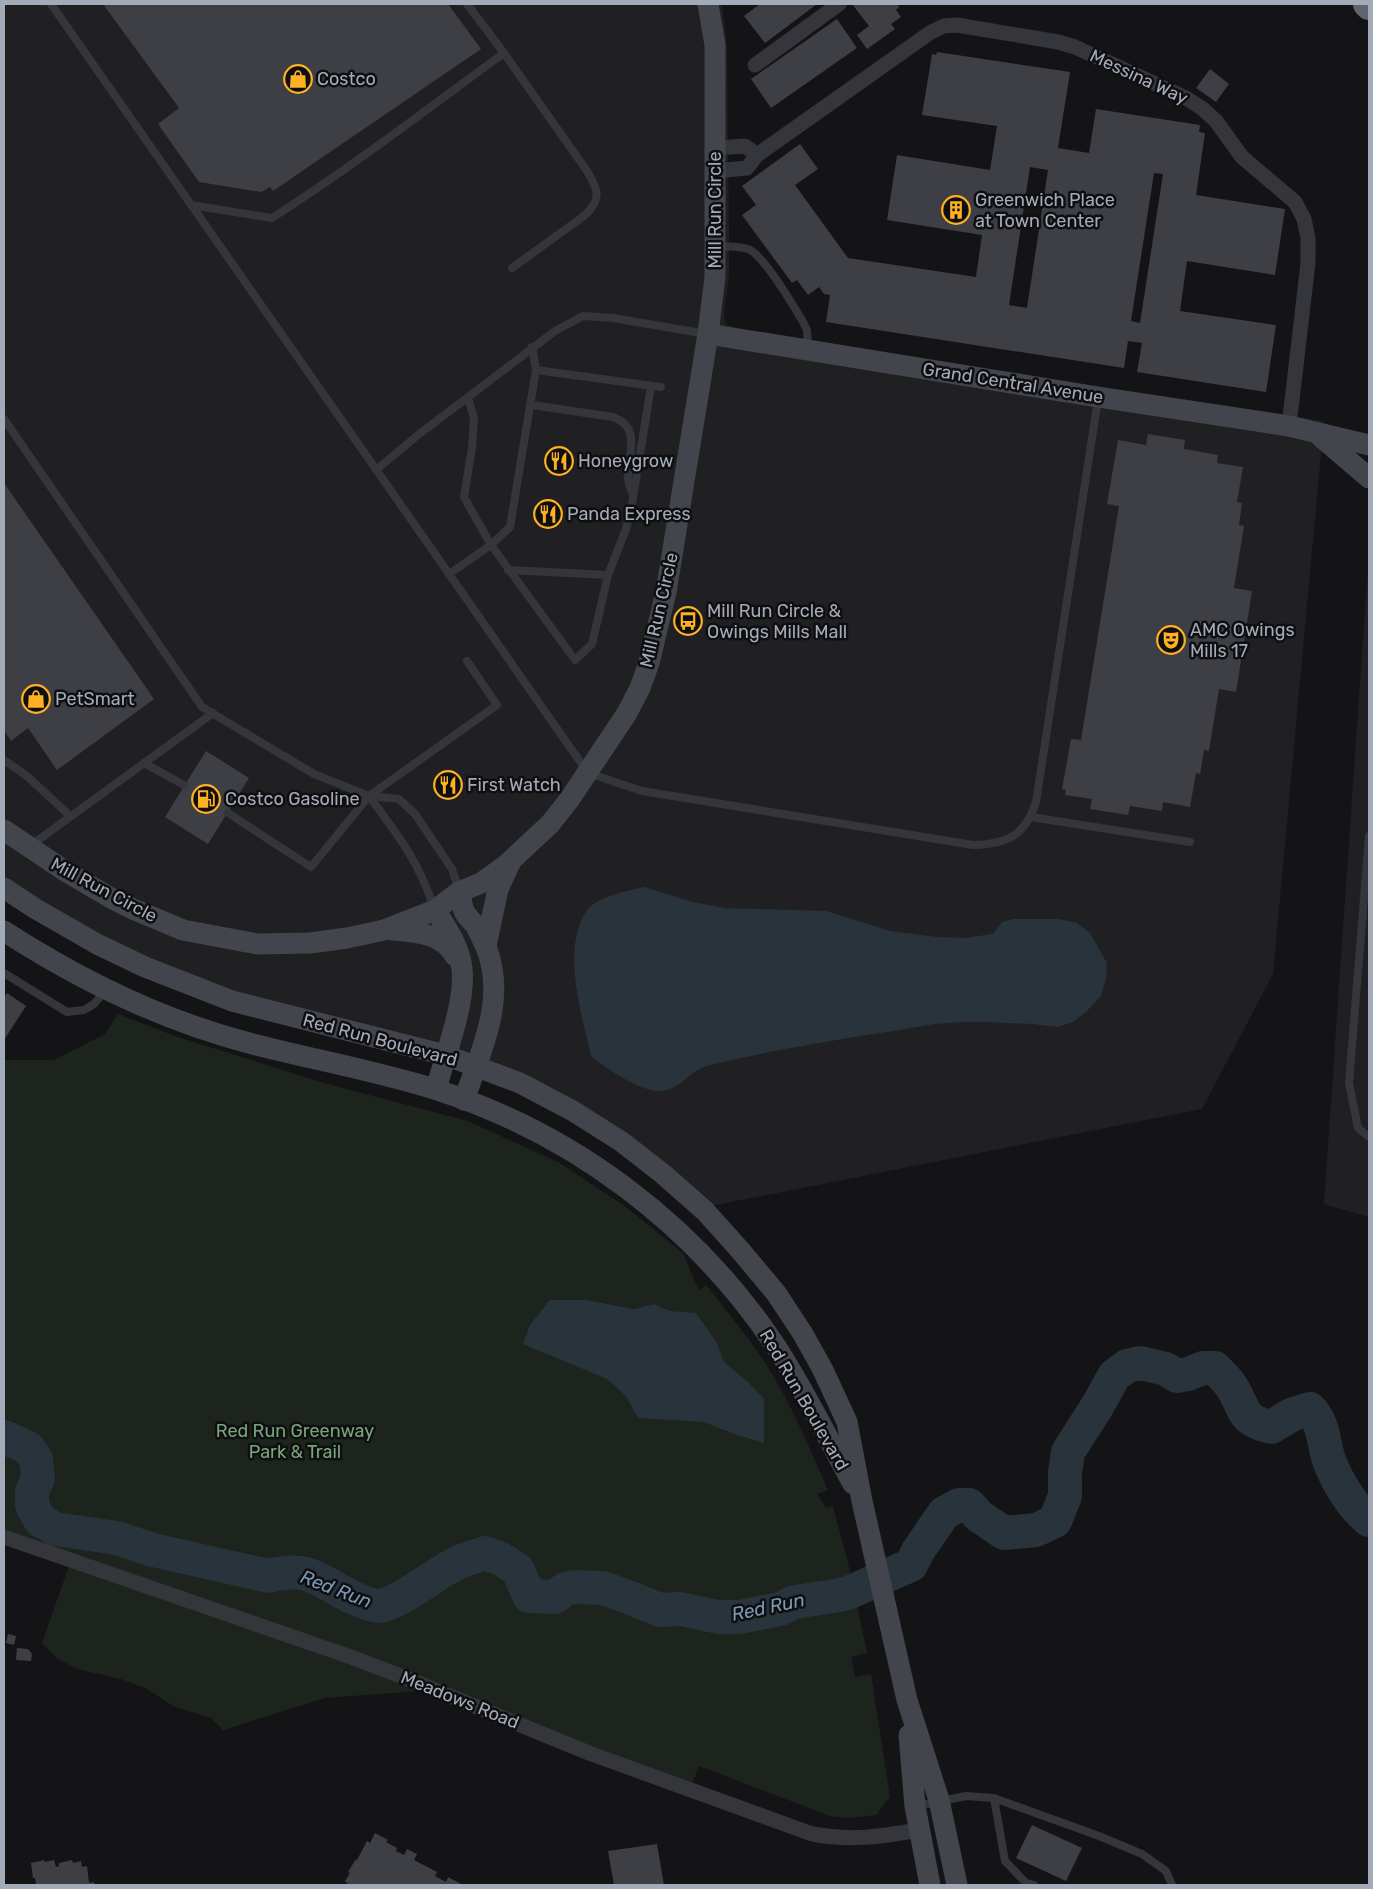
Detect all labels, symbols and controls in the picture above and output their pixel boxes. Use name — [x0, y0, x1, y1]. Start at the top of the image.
street label: Messina Way — [1086, 45, 1192, 109]
shop icon: Costco — [283, 64, 313, 94]
place label: Costco — [317, 68, 376, 90]
street label: Mill Run Circle — [704, 151, 726, 269]
place label: Greenwich Place at Town Center — [975, 189, 1115, 232]
building icon: Greenwich Place at Town Center — [941, 195, 971, 225]
street label: Grand Central Avenue — [921, 358, 1105, 408]
restaurant icon: Honeygrow — [544, 446, 574, 476]
place label: Honeygrow — [578, 450, 673, 472]
restaurant icon: Panda Express — [533, 499, 563, 529]
place label: Panda Express — [567, 503, 691, 525]
street label: Mill Run Circle — [635, 550, 683, 670]
place label: Mill Run Circle & Owings Mills Mall — [707, 600, 847, 643]
bus stop icon: Mill Run Circle & Owings Mills Mall — [673, 606, 703, 636]
place label: AMC Owings Mills 17 — [1190, 619, 1295, 662]
theatre icon: AMC Owings Mills 17 — [1156, 625, 1186, 655]
shop icon: PetSmart — [21, 684, 51, 714]
place label: PetSmart — [55, 688, 135, 710]
restaurant icon: First Watch — [433, 770, 463, 800]
place label: First Watch — [467, 774, 561, 796]
fuel station icon: Costco Gasoline — [191, 784, 221, 814]
place label: Costco Gasoline — [225, 788, 360, 810]
street label: Mill Run Circle — [47, 853, 161, 927]
street label: Red Run Boulevard — [300, 1009, 460, 1071]
street label: Red Run Boulevard — [755, 1326, 853, 1474]
park label: Red Run Greenway Park & Trail — [216, 1420, 374, 1463]
water label: Red Run — [297, 1565, 375, 1613]
water label: Red Run — [729, 1588, 807, 1626]
street label: Meadows Road — [398, 1666, 522, 1734]

